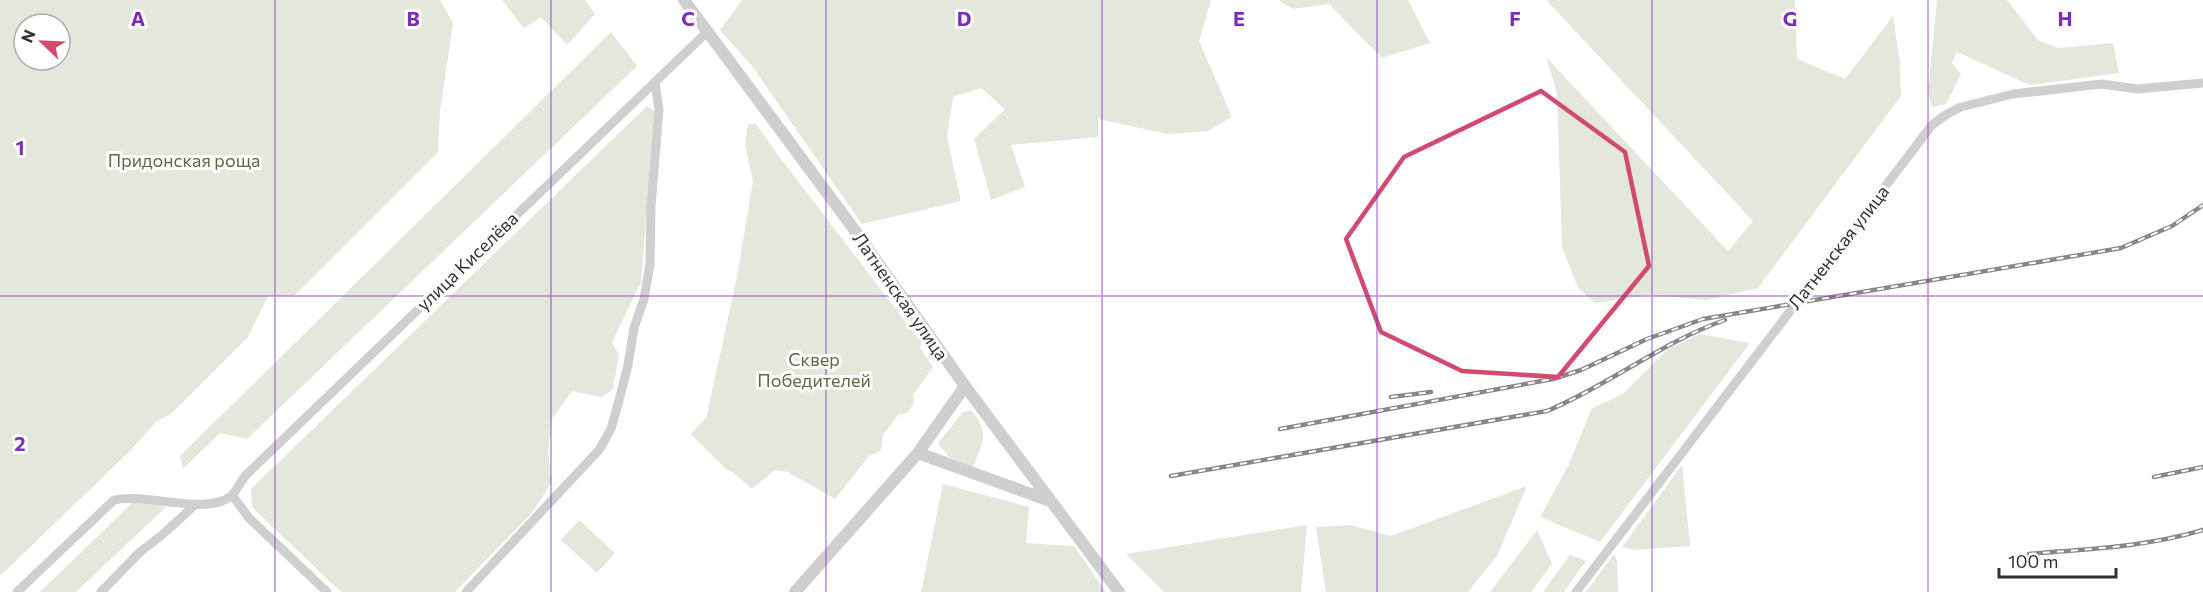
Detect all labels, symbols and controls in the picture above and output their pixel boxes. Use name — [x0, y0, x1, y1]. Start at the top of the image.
text: A — [131, 6, 145, 30]
text: B — [406, 6, 420, 30]
text: C — [681, 6, 695, 30]
text: D — [957, 6, 971, 30]
text: E — [1233, 6, 1245, 30]
text: F — [1509, 6, 1521, 30]
text: G — [1783, 6, 1797, 30]
text: H — [2058, 6, 2073, 30]
north arrow — [12, 12, 72, 72]
text: N — [17, 27, 39, 45]
text: 1 — [15, 135, 25, 159]
park label: Придонская роща — [108, 149, 260, 171]
street label: Латненская улица — [1783, 181, 1893, 313]
street label: улица Киселёва — [412, 207, 522, 315]
street label: Латненская улица — [849, 228, 953, 364]
park label: Сквер Победителей — [757, 348, 871, 391]
text: 2 — [14, 431, 26, 455]
scale bar — [1999, 541, 2116, 579]
text: 100 m — [2008, 550, 2058, 572]

